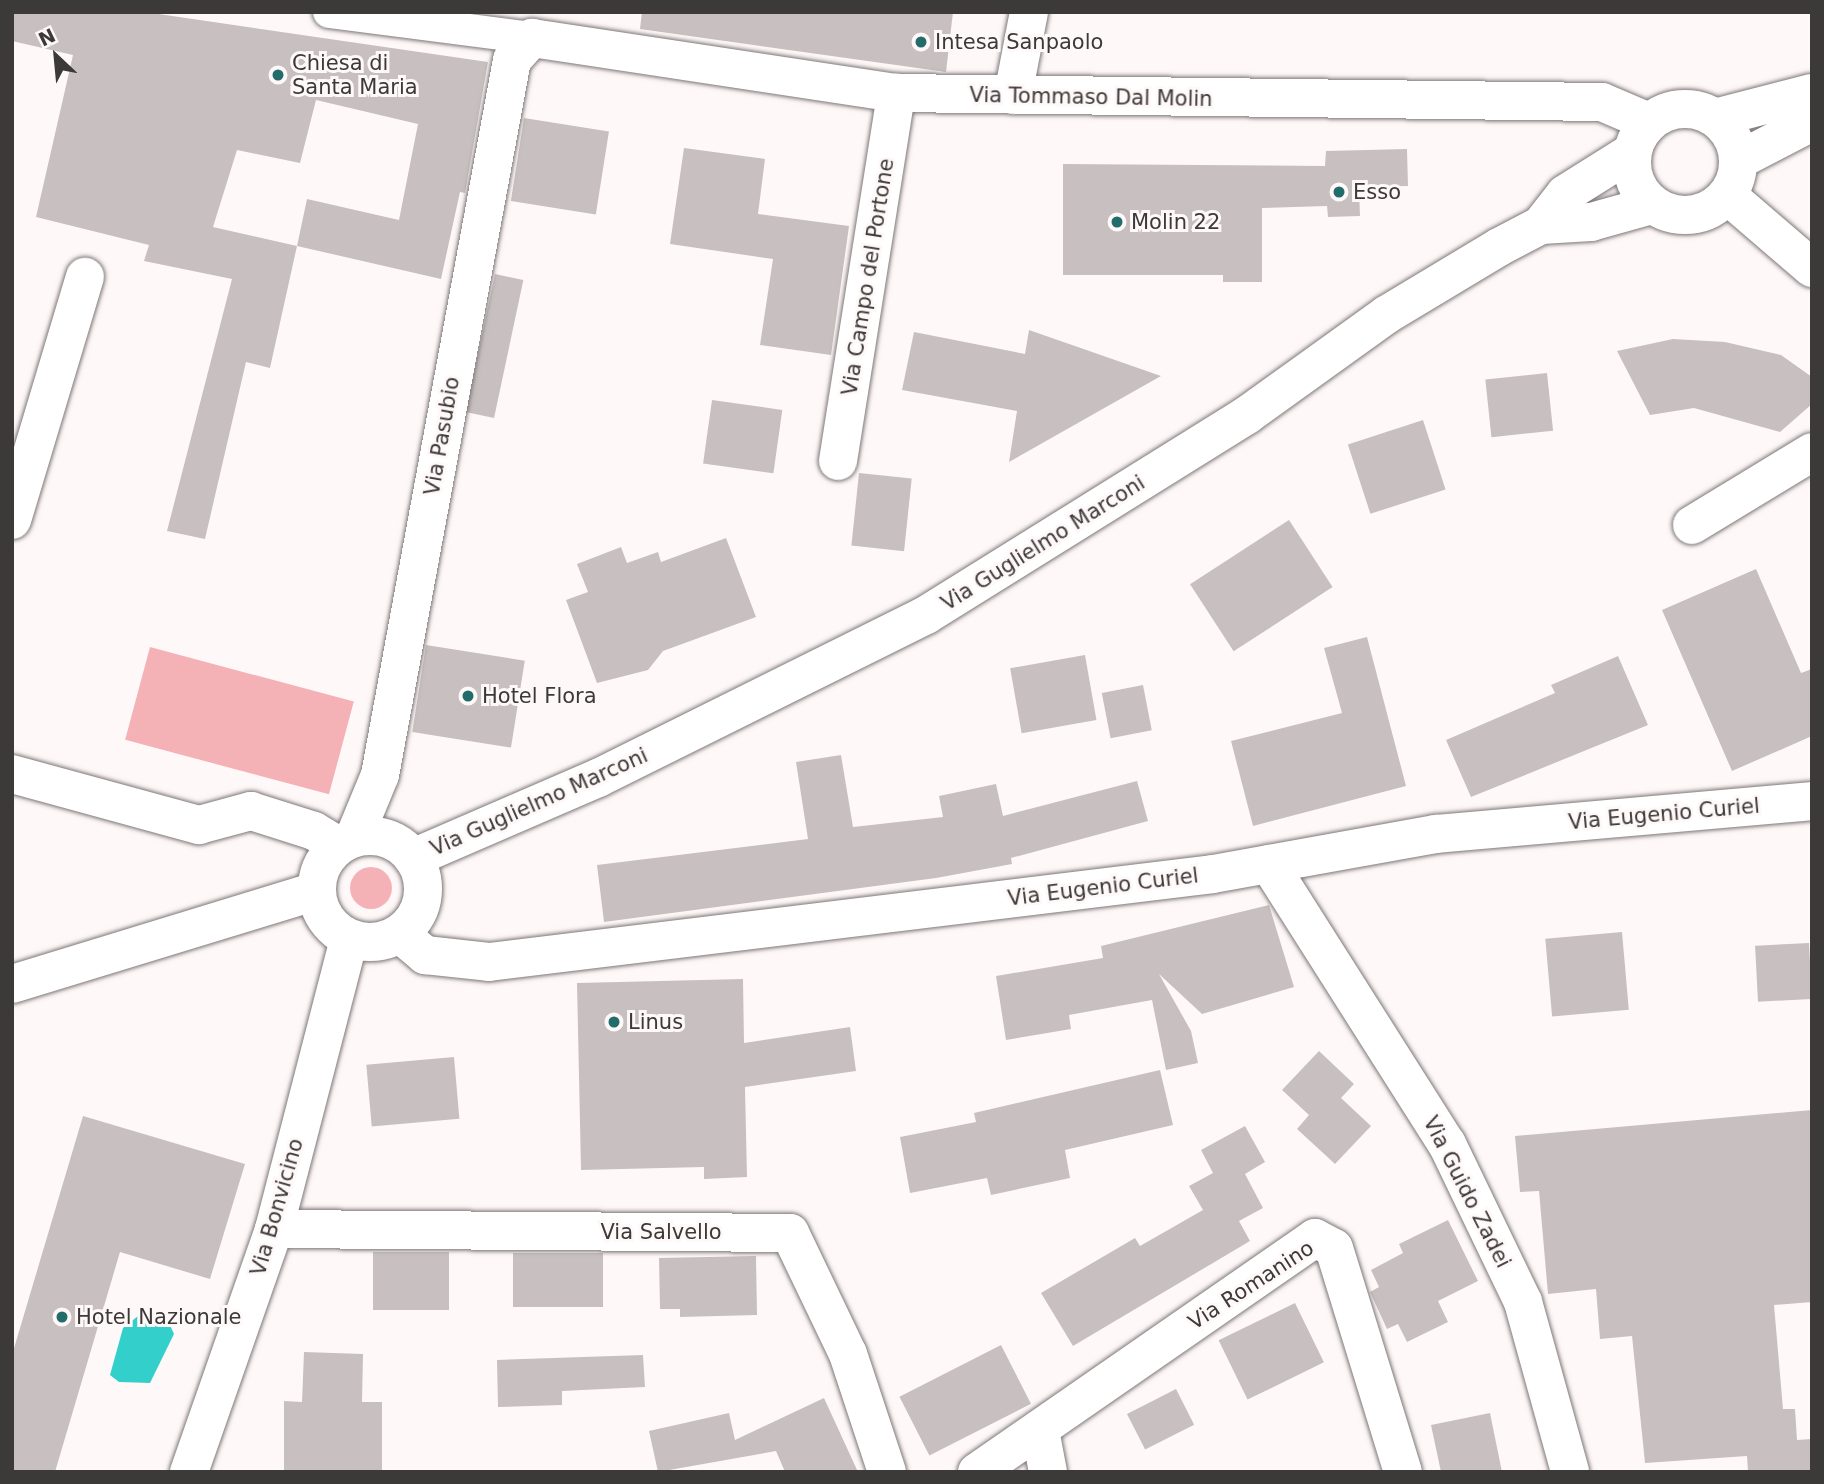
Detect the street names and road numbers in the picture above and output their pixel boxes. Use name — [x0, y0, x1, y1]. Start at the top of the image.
street label: Via Tommaso Dal Molin — [969, 82, 1213, 112]
street label: Via Campo del Portone — [837, 157, 899, 397]
street label: Via Pasubio — [419, 375, 465, 497]
street label: Via Guglielmo Marconi — [937, 470, 1149, 616]
street label: Via Guglielmo Marconi — [426, 743, 652, 861]
street label: Via Eugenio Curiel — [1567, 793, 1761, 835]
street label: Via Eugenio Curiel — [1006, 863, 1200, 911]
street label: Via Guido Zadei — [1418, 1112, 1516, 1272]
street label: Via Bonvicino — [245, 1135, 309, 1279]
street label: Via Salvello — [600, 1219, 722, 1245]
street label: Via Romanino — [1184, 1235, 1318, 1335]

